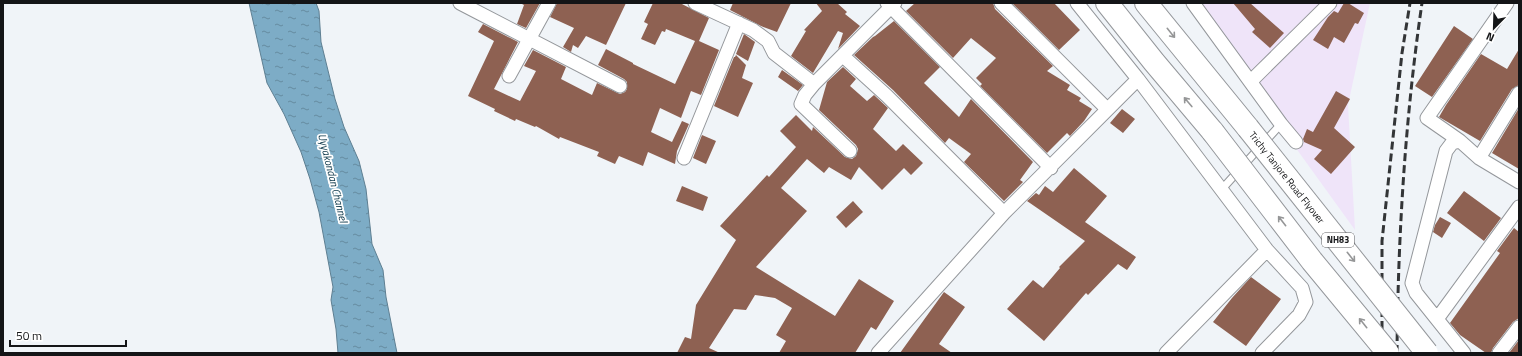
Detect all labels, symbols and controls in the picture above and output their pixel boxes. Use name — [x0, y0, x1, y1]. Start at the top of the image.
north arrow — [1474, 8, 1514, 48]
one-way arrow — [1167, 28, 1175, 39]
text: N — [1483, 28, 1497, 46]
one-way arrow — [1184, 98, 1193, 108]
street label: Trichy Tanjore Road Flyover — [1245, 128, 1329, 227]
water label: Uyyakondan Channel — [314, 132, 352, 226]
one-way arrow — [1278, 216, 1286, 227]
road number: NH83 — [1322, 233, 1354, 247]
one-way arrow — [1347, 252, 1355, 263]
one-way arrow — [1359, 317, 1367, 328]
scale bar — [10, 322, 126, 348]
text: 50 m — [16, 326, 42, 345]

